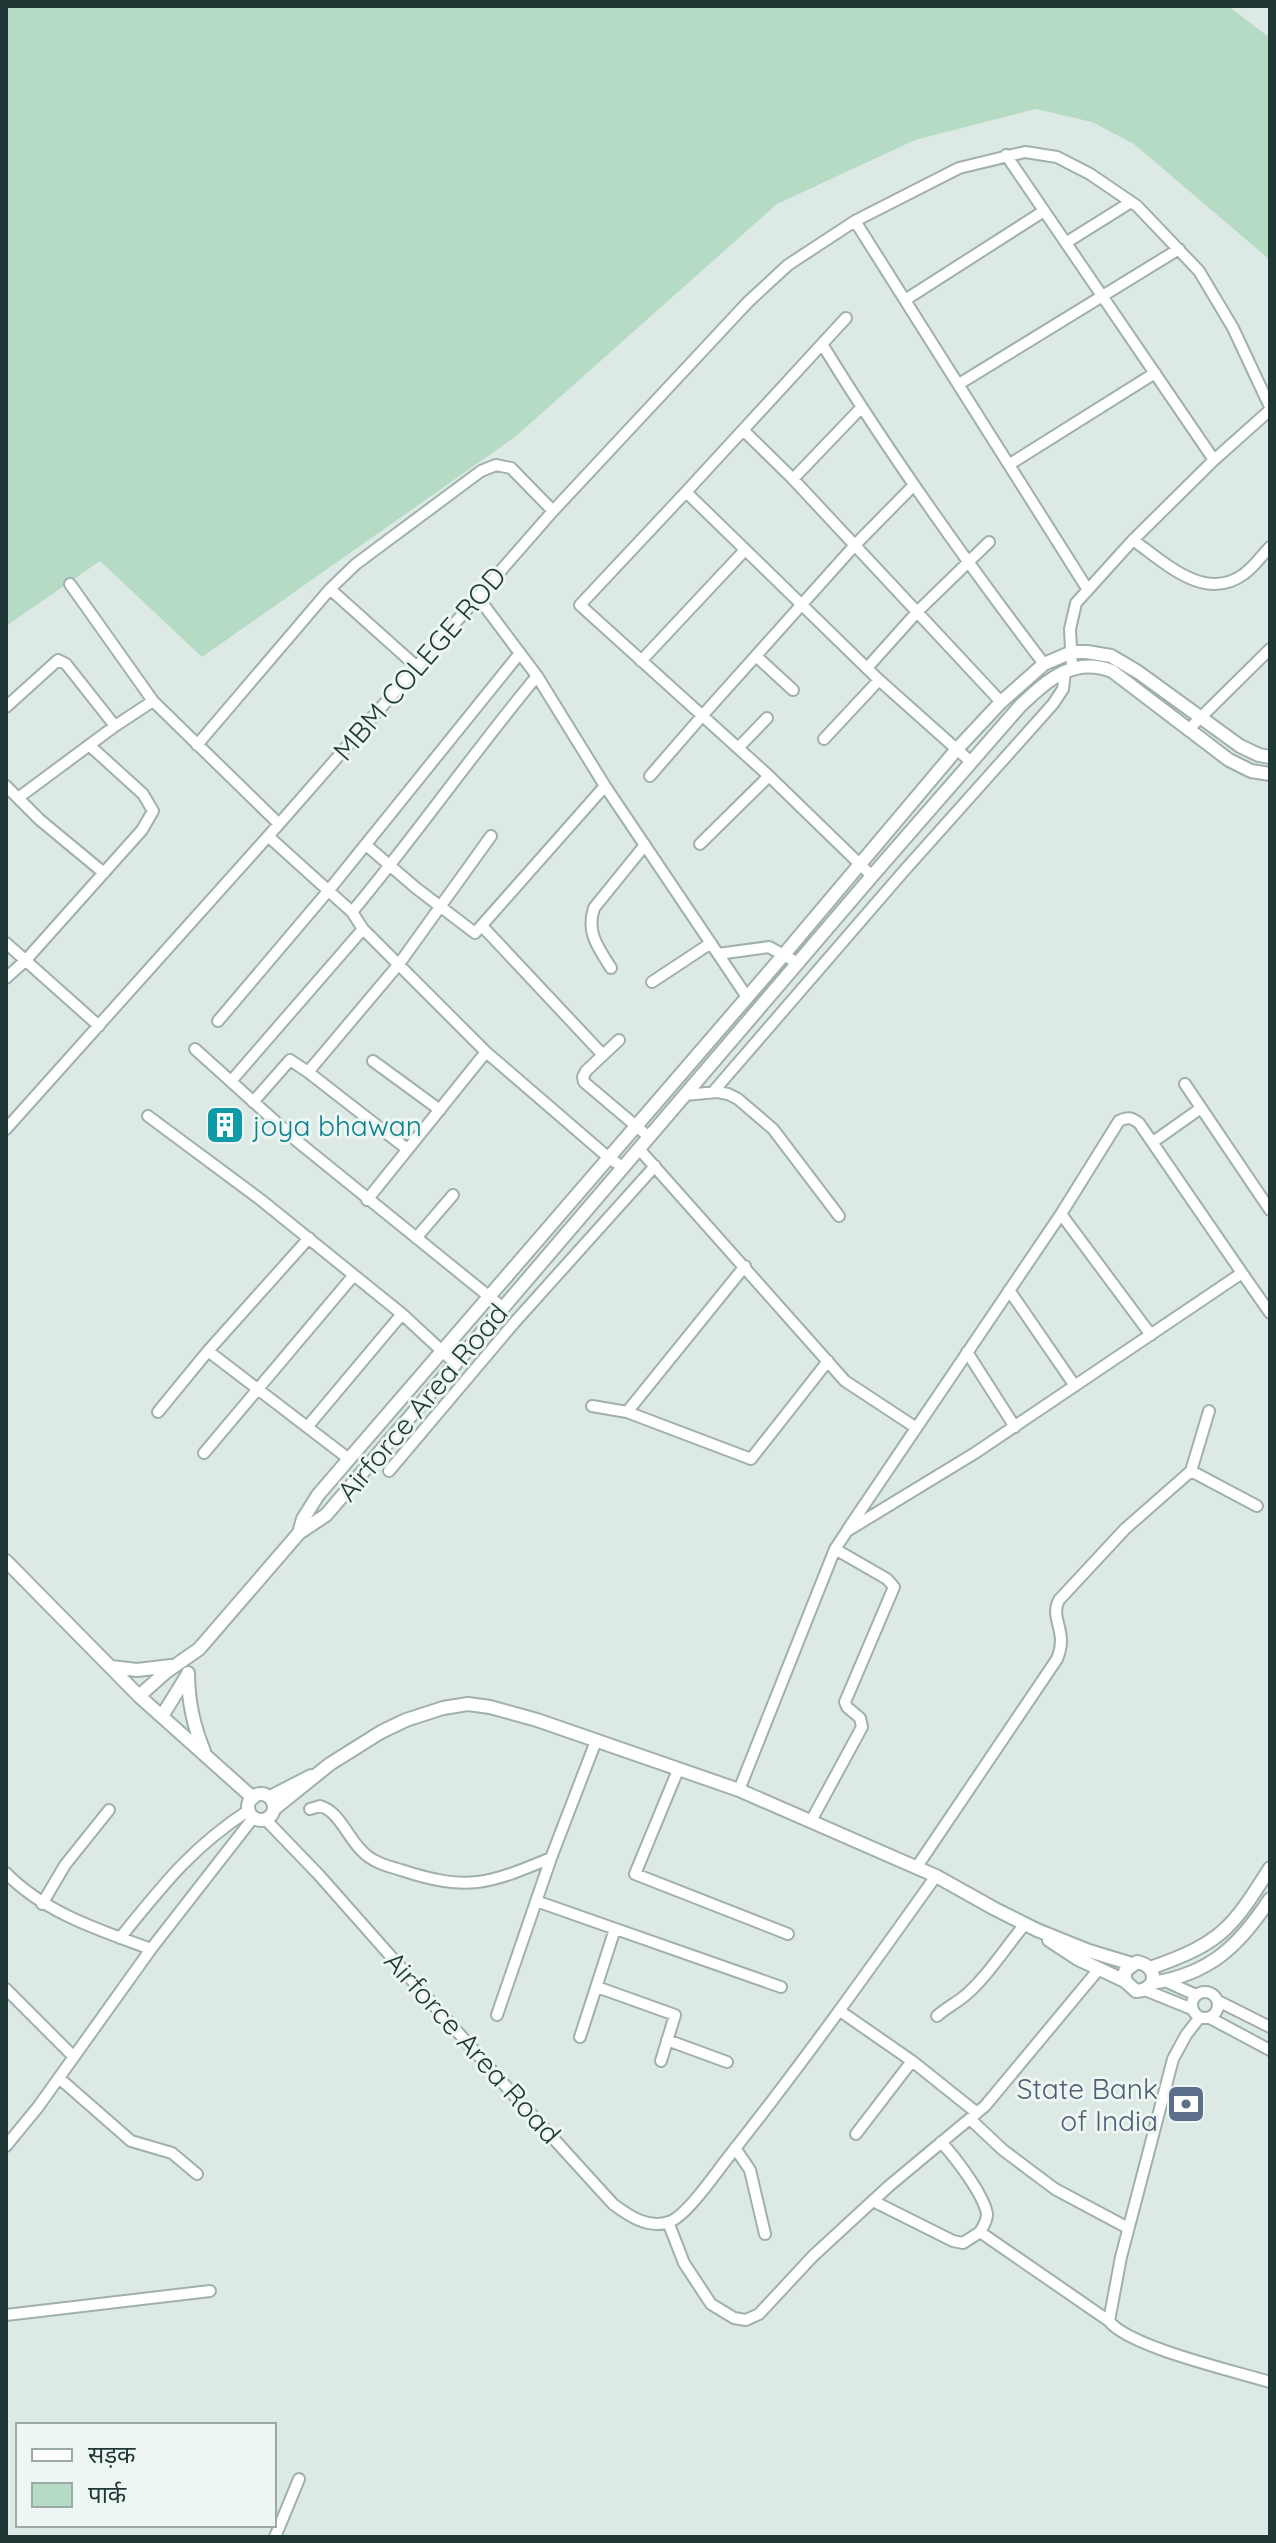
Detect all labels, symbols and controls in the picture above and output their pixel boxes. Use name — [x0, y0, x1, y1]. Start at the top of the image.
street label: MBM COLEGE ROD — [325, 559, 513, 767]
building icon: joya bhawan — [204, 1104, 246, 1146]
place label: joya bhawan — [252, 1108, 422, 1143]
street label: Airforce Area Road — [329, 1296, 515, 1508]
street label: Airforce Area Road — [377, 1943, 569, 2151]
place label: State Bank of India — [1017, 2071, 1158, 2138]
bank icon: State Bank of India — [1165, 2083, 1207, 2125]
legend — [16, 2423, 276, 2527]
text: सड़क — [88, 2439, 136, 2469]
text: पार्क — [88, 2479, 127, 2509]

